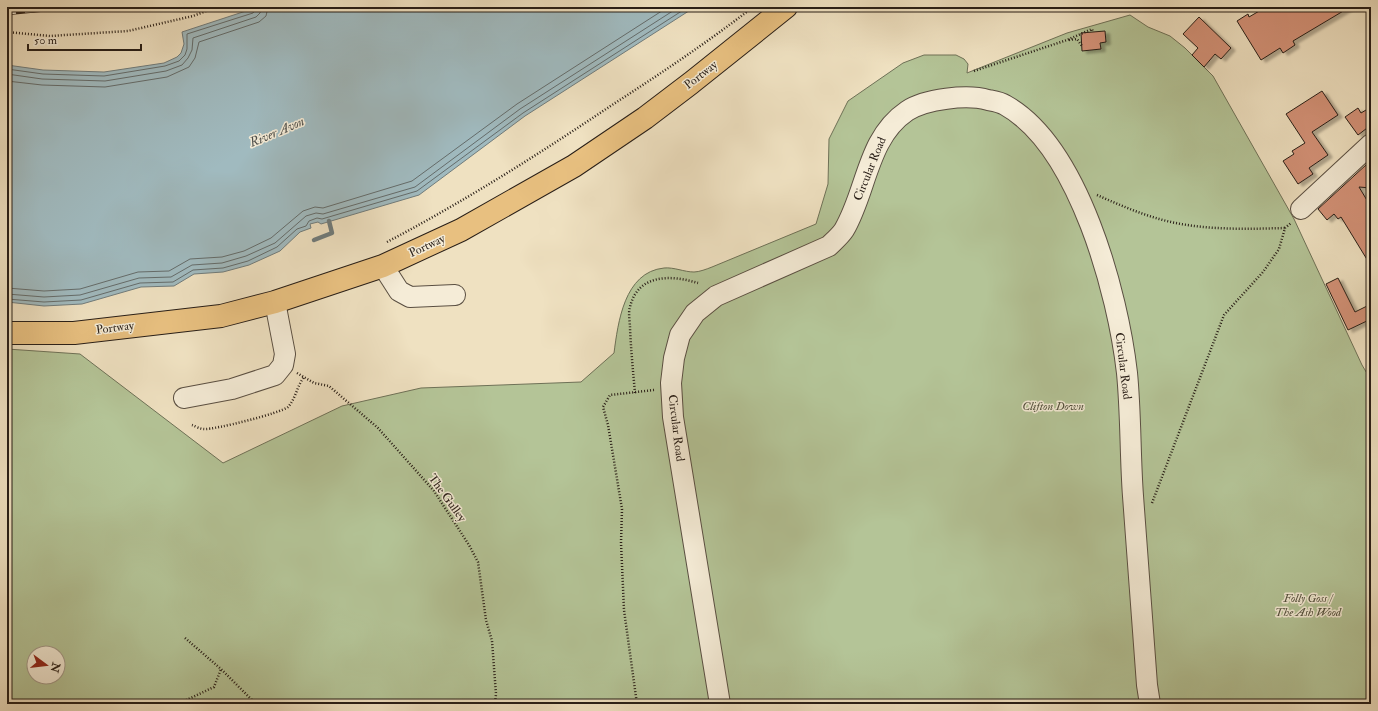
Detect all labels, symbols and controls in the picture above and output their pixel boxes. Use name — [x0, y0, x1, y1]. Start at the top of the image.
scale bar — [28, 26, 141, 52]
text: 50 m — [34, 33, 58, 48]
street label: Portway — [681, 57, 721, 93]
water label: River Avon — [246, 113, 307, 151]
street label: Circular Road — [850, 135, 890, 203]
street label: Portway — [406, 231, 448, 261]
street label: Portway — [95, 318, 136, 338]
street label: Circular Road — [1111, 332, 1135, 400]
street label: Circular Road — [664, 394, 688, 462]
park label: Clifton Down — [1022, 399, 1084, 414]
street label: The Gulley — [425, 471, 470, 525]
park label: Folly Goss / The Ash Wood — [1275, 591, 1342, 620]
north arrow — [26, 645, 66, 685]
text: N — [47, 660, 63, 675]

